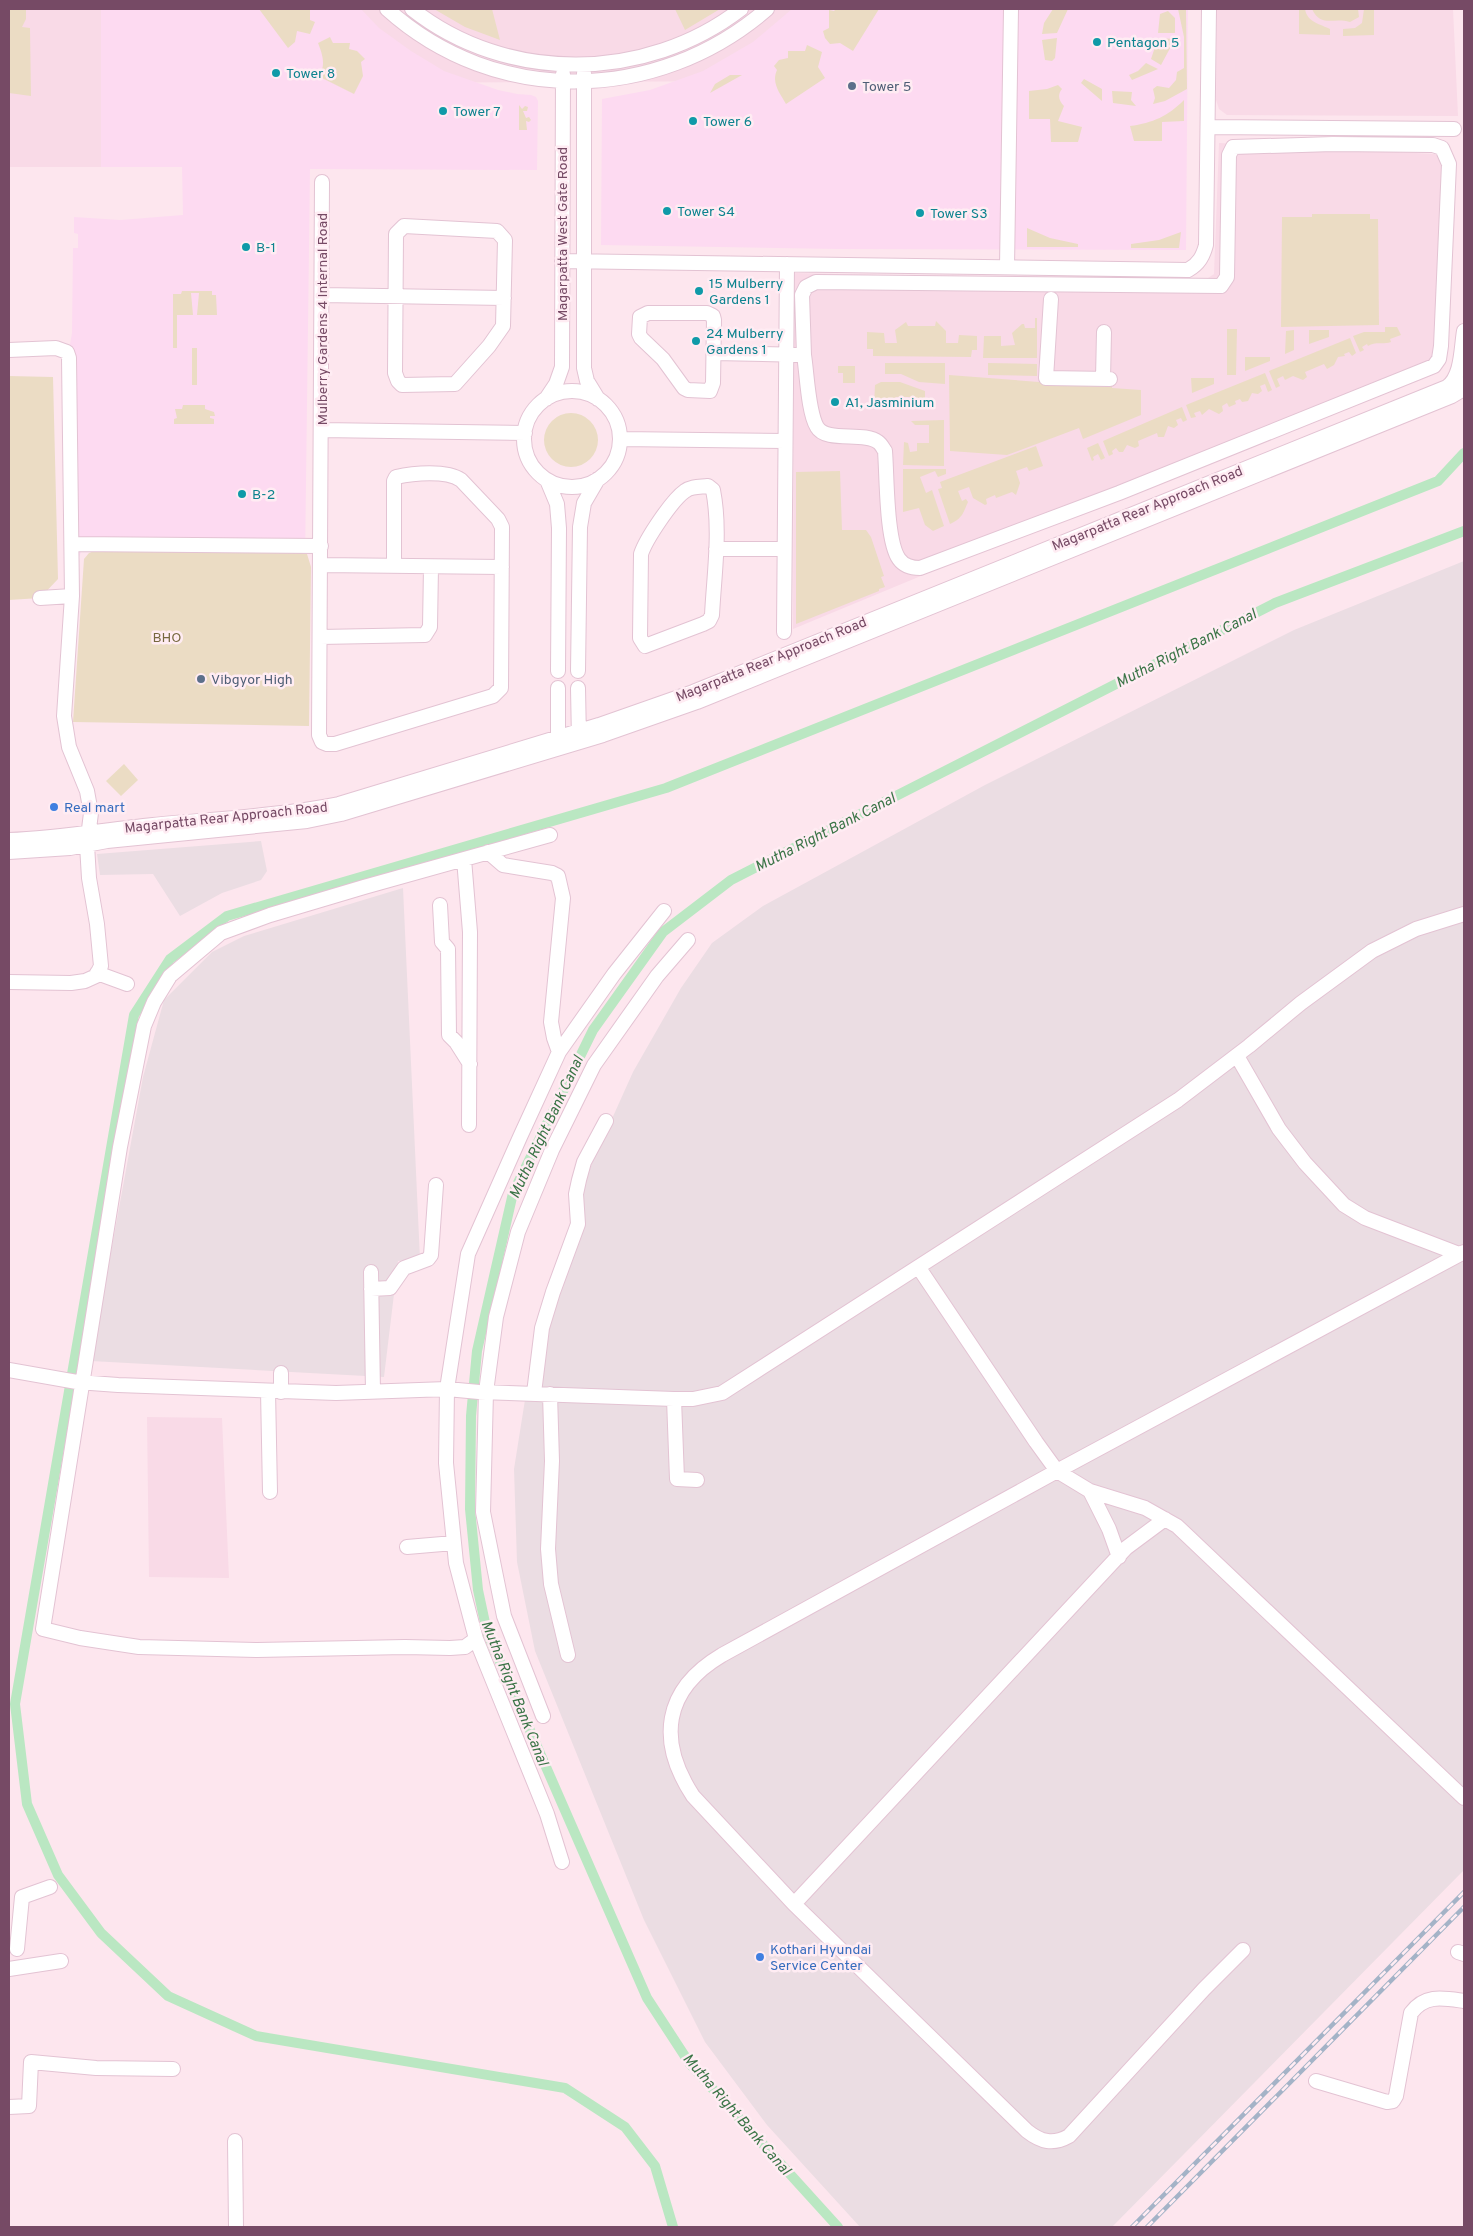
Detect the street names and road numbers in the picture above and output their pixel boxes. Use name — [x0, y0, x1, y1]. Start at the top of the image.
street label: Magarpatta West Gate Road — [555, 147, 572, 321]
street label: Mulberry Gardens 4 Internal Road — [315, 213, 332, 425]
street label: Magarpatta Rear Approach Road — [1050, 463, 1245, 555]
street label: Magarpatta Rear Approach Road — [674, 614, 869, 706]
street label: Magarpatta Rear Approach Road — [124, 799, 329, 838]

